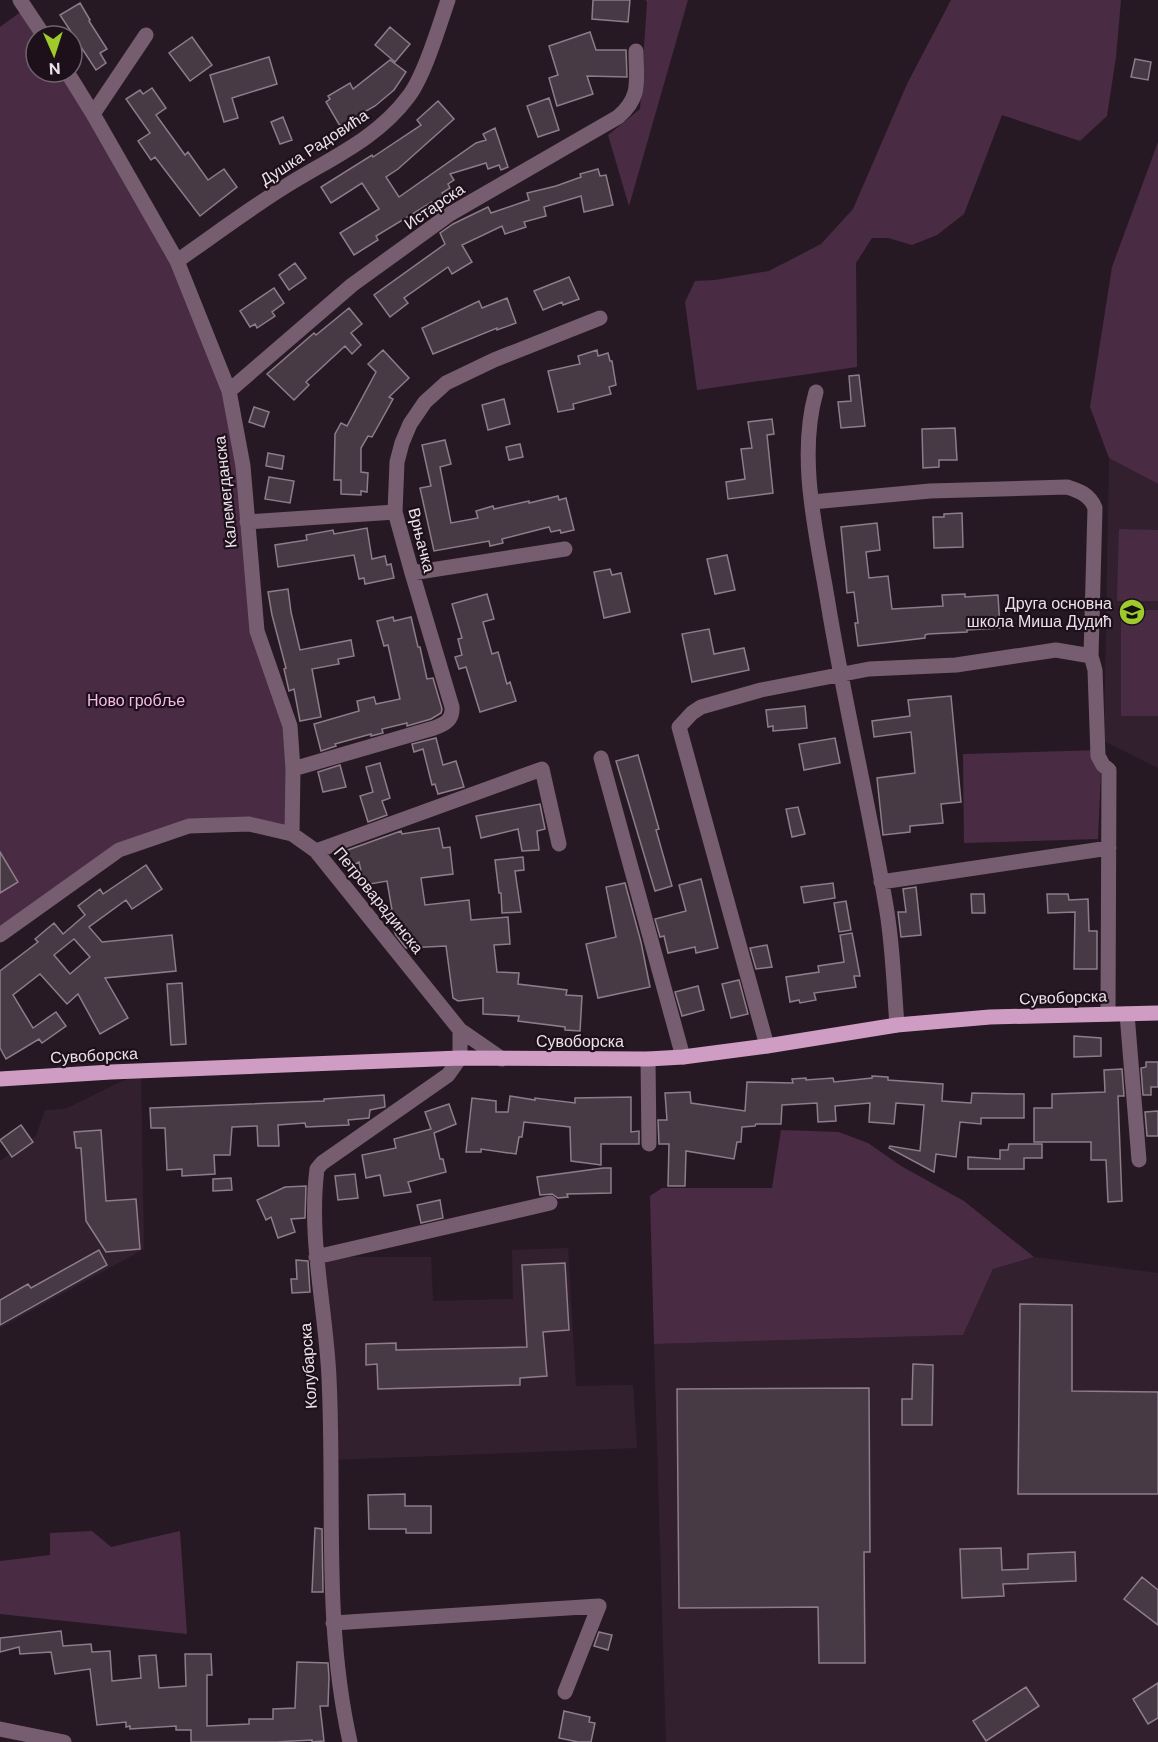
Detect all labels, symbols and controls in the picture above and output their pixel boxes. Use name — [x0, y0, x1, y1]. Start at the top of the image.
north arrow — [24, 24, 84, 84]
text: N — [48, 58, 61, 79]
street label: Душка Радовића — [256, 105, 373, 190]
street label: Истарска — [400, 178, 469, 234]
street label: Калемегданска — [209, 435, 242, 549]
street label: Врњачка — [403, 506, 440, 575]
place label: Друга основна школа Миша Дудић — [967, 593, 1112, 632]
school or university icon: Друга основна школа Миша Дудић — [1117, 597, 1147, 627]
park label: Ново гробље — [87, 690, 185, 711]
street label: Петроварадинска — [329, 843, 428, 958]
street label: Сувоборска — [1019, 985, 1107, 1010]
street label: Сувоборска — [536, 1031, 624, 1052]
street label: Сувоборска — [50, 1043, 139, 1068]
street label: Колубарска — [295, 1322, 322, 1410]

